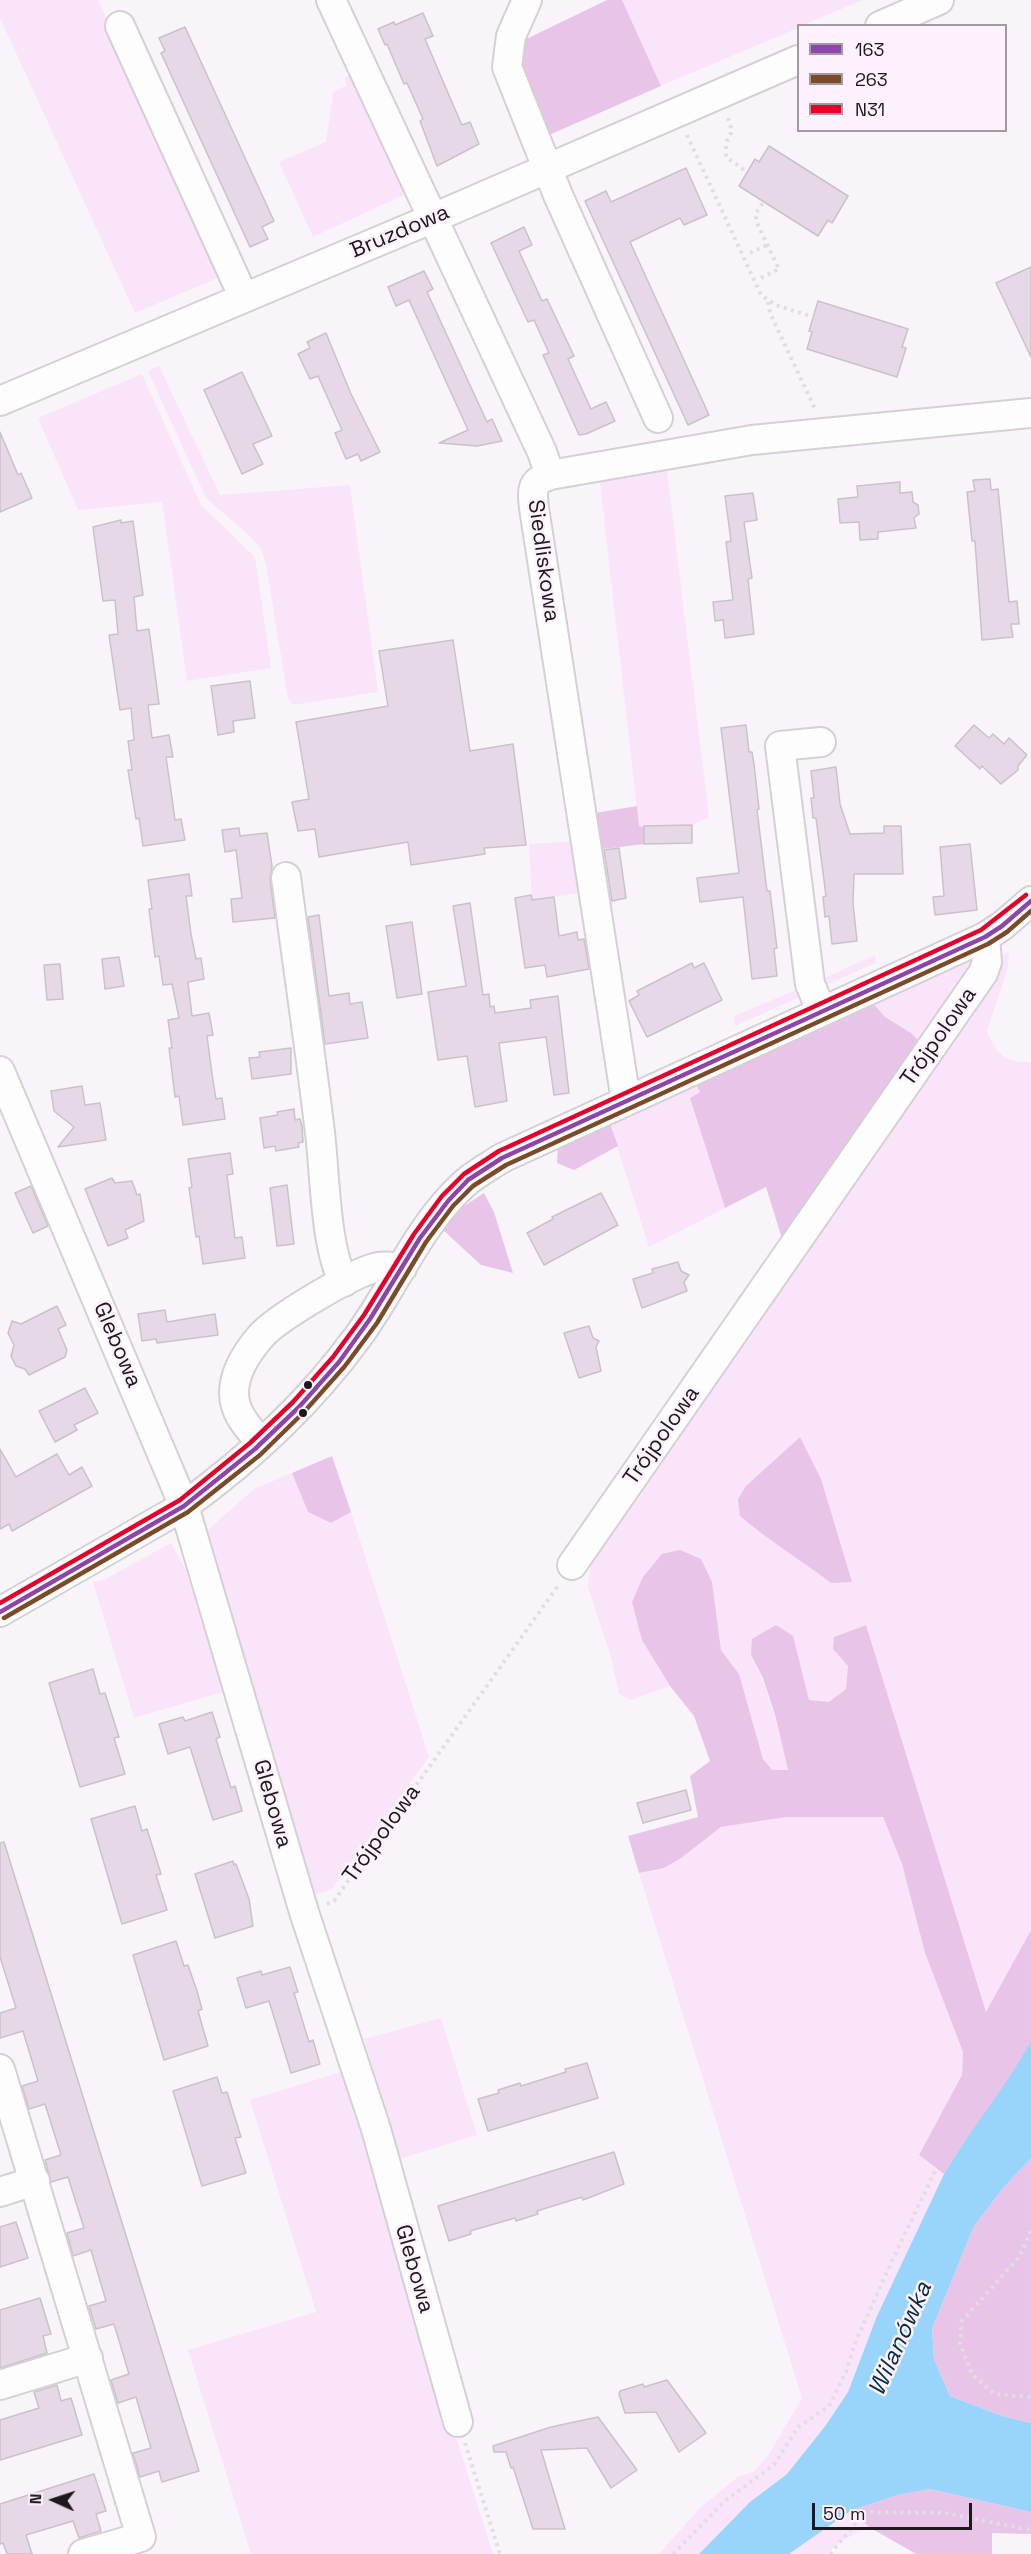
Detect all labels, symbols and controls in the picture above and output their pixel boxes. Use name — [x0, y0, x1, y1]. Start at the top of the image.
legend — [797, 24, 1007, 132]
text: 163 — [855, 38, 884, 61]
text: 263 — [855, 68, 888, 91]
text: N31 — [855, 98, 885, 121]
street label: Bruzdowa — [347, 199, 453, 265]
street label: Siedliskowa — [521, 498, 565, 624]
street label: Trójpolowa — [895, 982, 983, 1092]
street label: Glebowa — [87, 1298, 147, 1392]
unlabelled marker — [302, 1379, 314, 1391]
street label: Trójpolowa — [618, 1381, 706, 1491]
unlabelled marker — [297, 1407, 309, 1419]
street label: Glebowa — [247, 1757, 297, 1851]
street label: Trójpolowa — [338, 1780, 426, 1888]
street label: Glebowa — [389, 2222, 439, 2316]
water label: Wilanówka — [863, 2278, 939, 2400]
north arrow — [24, 2470, 84, 2530]
scale bar — [815, 2491, 976, 2529]
text: N — [25, 2493, 46, 2505]
text: 50 m — [823, 2502, 865, 2525]

